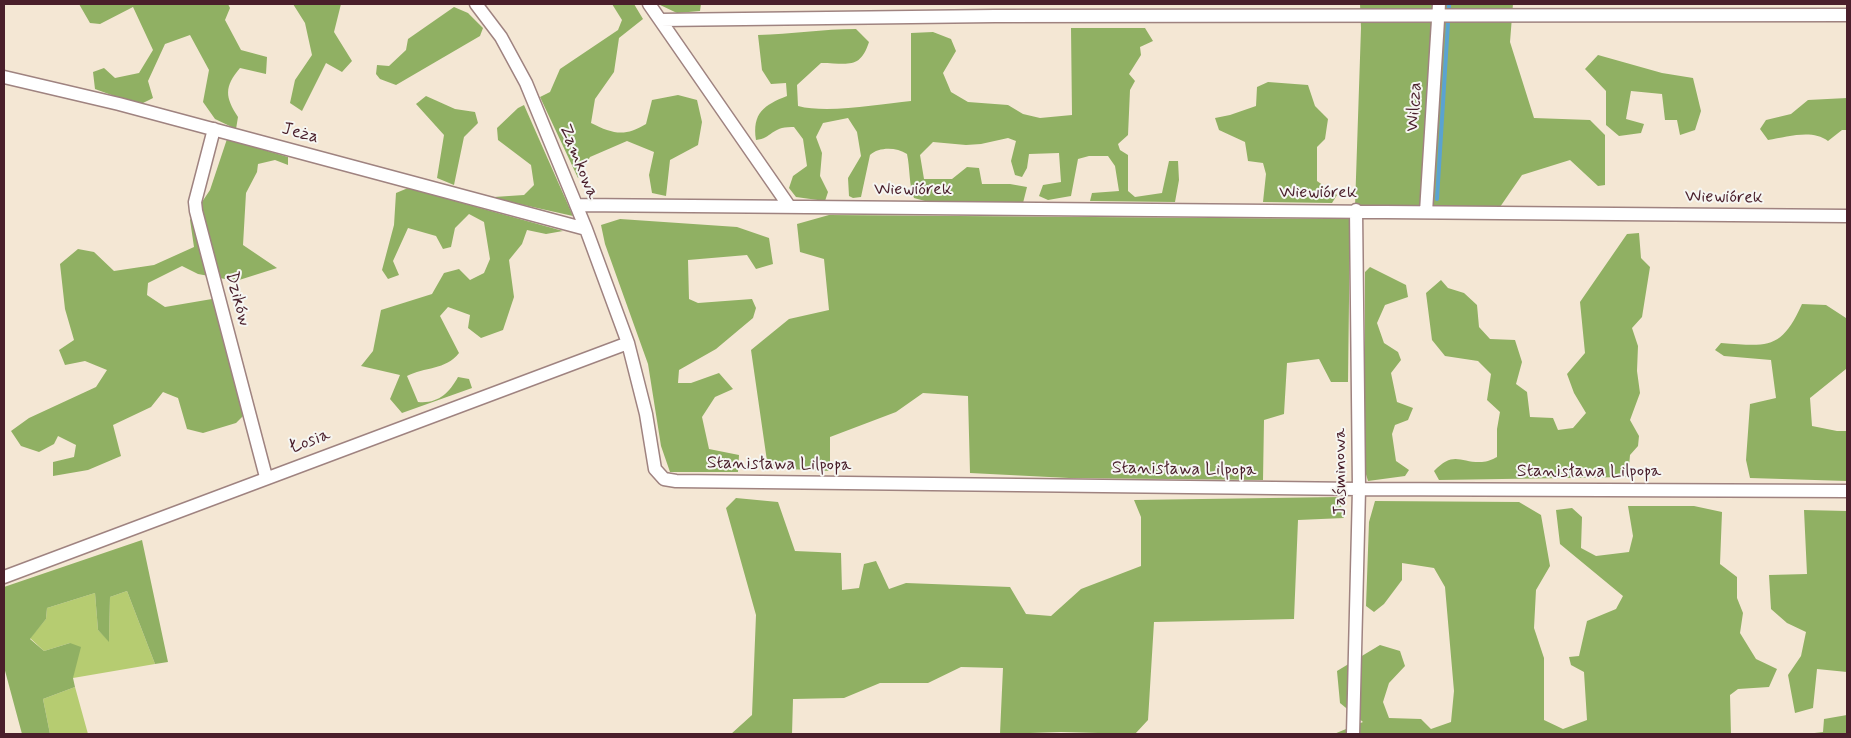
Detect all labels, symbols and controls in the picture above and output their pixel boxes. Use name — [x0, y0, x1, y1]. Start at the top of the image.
street label: Wilcza — [1402, 82, 1428, 132]
street label: Jeża — [279, 119, 321, 149]
street label: Zamkowa — [553, 121, 603, 203]
street label: Wiewiórek — [874, 179, 952, 201]
street label: Wiewiórek — [1279, 182, 1357, 204]
street label: Wiewiórek — [1685, 187, 1763, 209]
street label: Dzików — [219, 270, 255, 328]
street label: Łosia — [286, 425, 334, 459]
street label: Jaśminowa — [1330, 428, 1352, 516]
street label: Stanisława Lilpopa — [707, 453, 851, 477]
street label: Stanisława Lilpopa — [1112, 458, 1256, 482]
street label: Stanisława Lilpopa — [1517, 461, 1661, 483]

